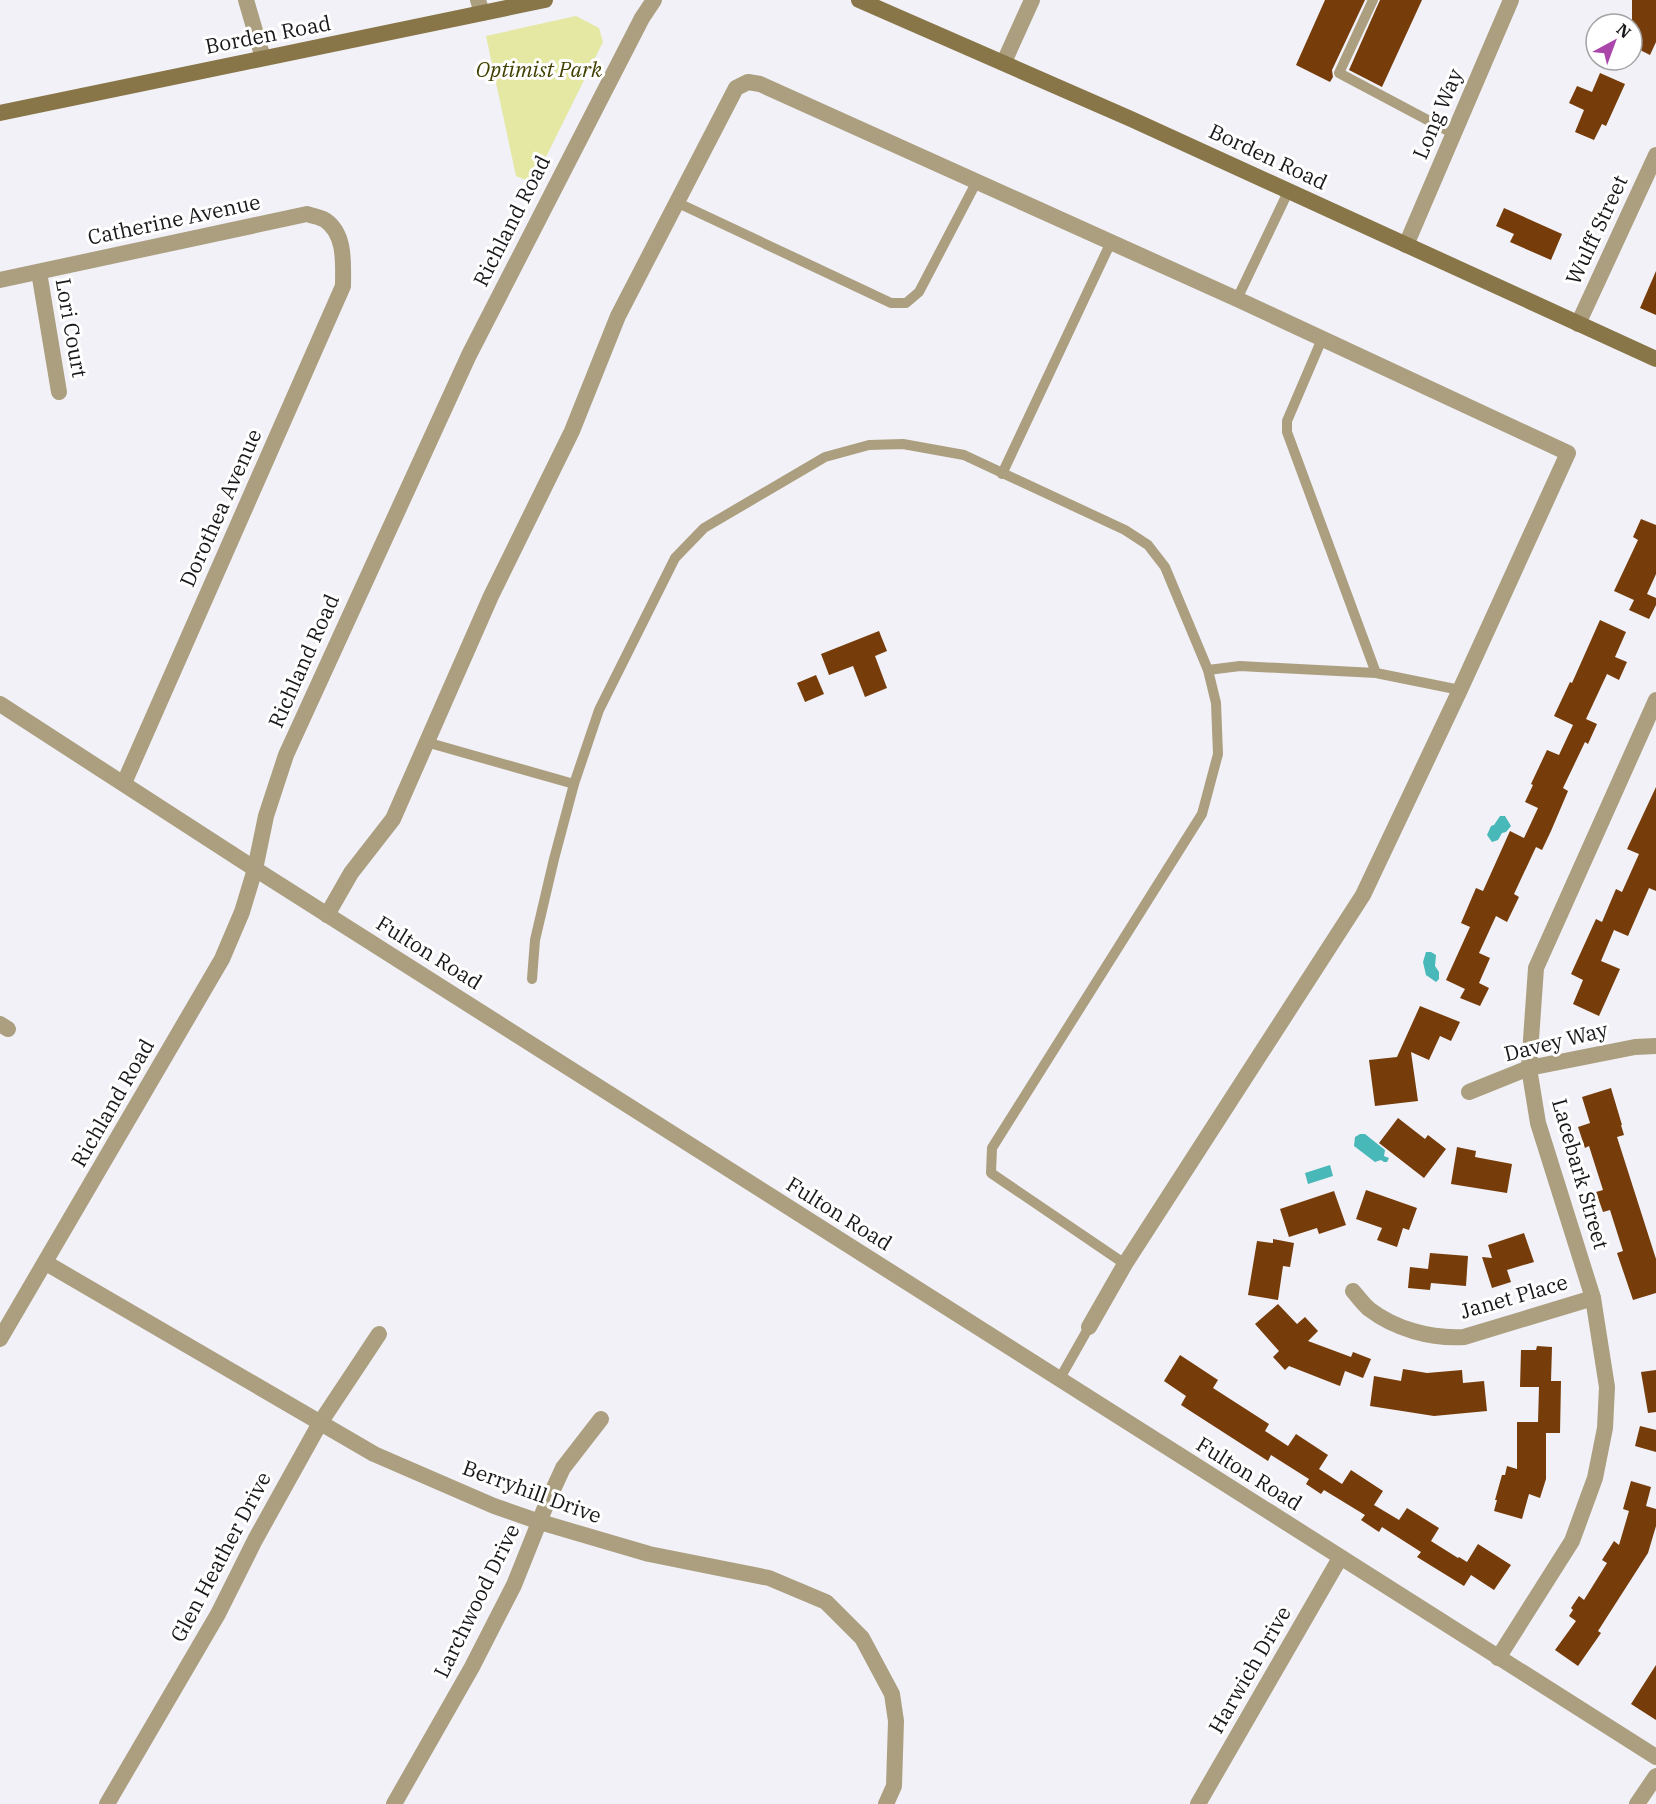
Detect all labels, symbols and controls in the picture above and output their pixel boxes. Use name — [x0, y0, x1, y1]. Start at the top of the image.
street label: Borden Road — [202, 8, 333, 60]
north arrow — [1584, 12, 1644, 72]
text: N — [1613, 19, 1635, 42]
park label: Optimist Park — [476, 55, 603, 83]
street label: Long Way — [1406, 63, 1469, 163]
street label: Borden Road — [1205, 116, 1332, 196]
street label: Richland Road — [466, 150, 556, 291]
street label: Wulff Street — [1559, 170, 1634, 289]
street label: Catherine Avenue — [85, 187, 263, 251]
street label: Lori Court — [49, 276, 94, 380]
street label: Dorothea Avenue — [173, 424, 267, 591]
street label: Richland Road — [261, 589, 345, 732]
street label: Fulton Road — [371, 909, 488, 996]
street label: Davey Way — [1501, 1014, 1611, 1067]
street label: Richland Road — [64, 1033, 160, 1172]
street label: Lacebark Street — [1546, 1095, 1616, 1252]
street label: Fulton Road — [781, 1170, 898, 1257]
street label: Janet Place — [1457, 1267, 1571, 1325]
street label: Fulton Road — [1191, 1430, 1308, 1517]
street label: Berryhill Drive — [459, 1453, 606, 1529]
street label: Glen Heather Drive — [163, 1466, 277, 1647]
street label: Larchwood Drive — [427, 1519, 525, 1682]
street label: Harwich Drive — [1201, 1601, 1297, 1738]

